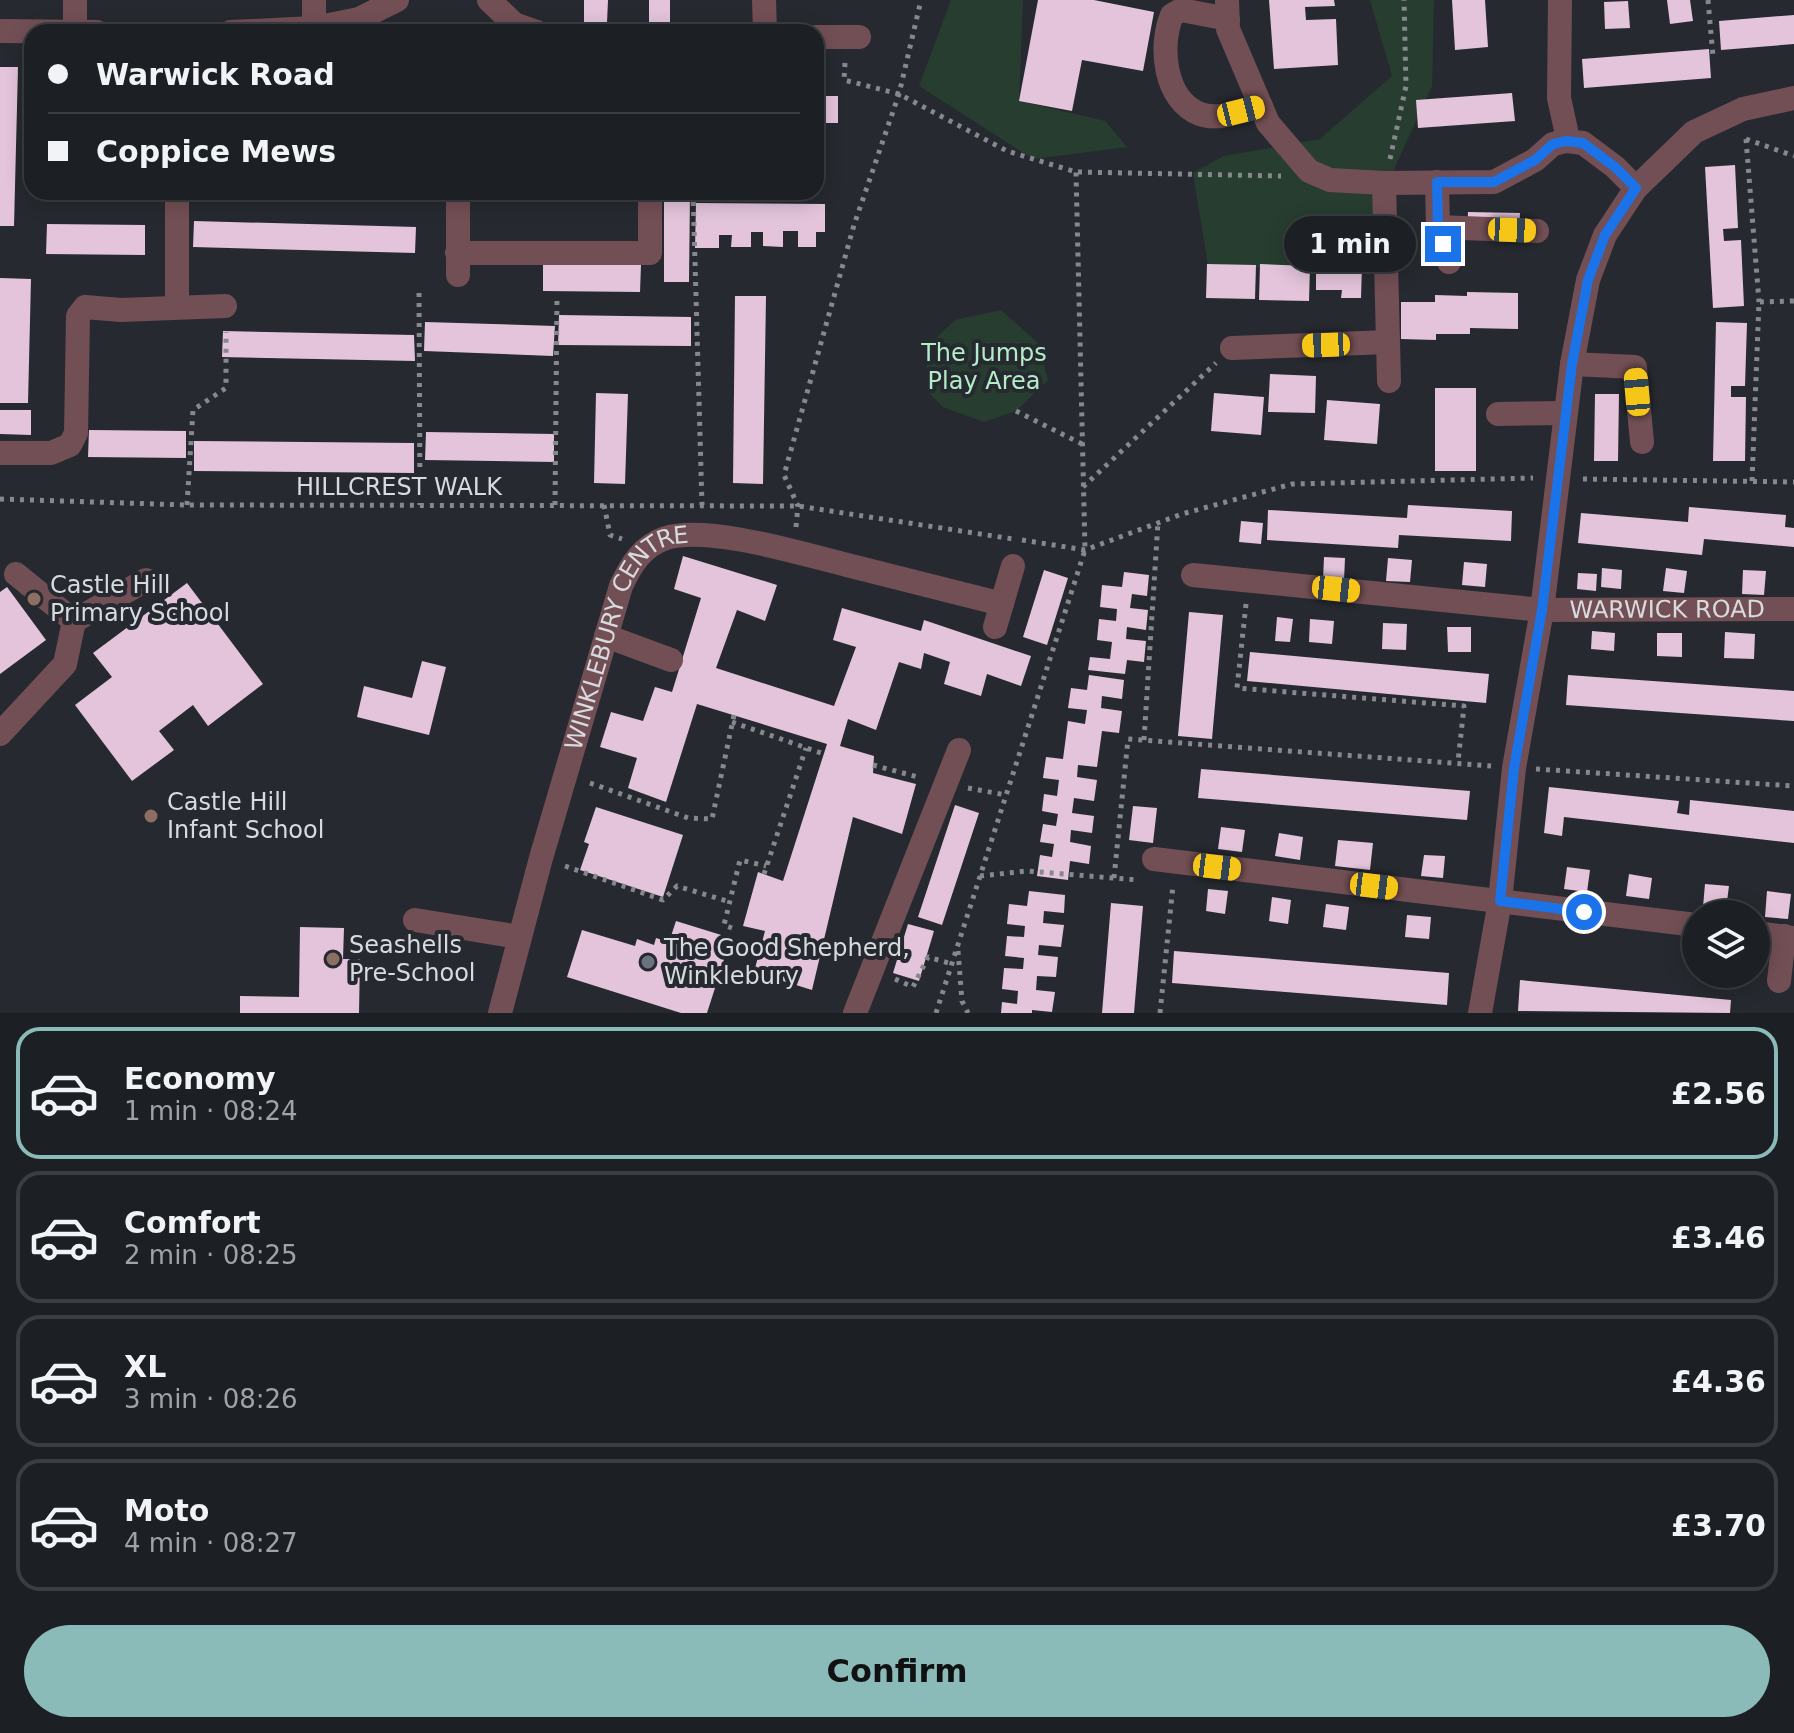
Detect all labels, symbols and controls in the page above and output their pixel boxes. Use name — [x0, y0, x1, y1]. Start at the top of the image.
text: Warwick Road — [96, 57, 335, 92]
car — [1215, 94, 1267, 128]
text: Coppice Mews — [96, 134, 336, 169]
callout: 1 min — [1283, 216, 1415, 272]
car — [1488, 217, 1536, 243]
route end — [1425, 226, 1461, 262]
text: 1 min — [1309, 229, 1391, 259]
car — [1302, 332, 1350, 358]
park label: The Jumps Play Area — [920, 339, 1047, 395]
car — [1623, 367, 1651, 417]
street label: HILLCREST WALK — [296, 473, 503, 501]
street label: WINKLEBURY CENTRE — [560, 521, 690, 753]
place label: Castle Hill Primary School — [50, 571, 230, 627]
car — [1311, 575, 1361, 603]
marker: Castle Hill Primary School — [25, 590, 43, 608]
street label: WARWICK ROAD — [1569, 595, 1765, 624]
place label: Castle Hill Infant School — [167, 788, 324, 844]
marker: Castle Hill Infant School — [142, 807, 160, 825]
car — [1192, 852, 1242, 882]
car — [1349, 871, 1399, 901]
route start — [1566, 894, 1602, 930]
map controls — [1682, 900, 1770, 988]
button: layers — [1682, 900, 1770, 988]
place label: Seashells Pre-School — [349, 931, 476, 987]
place label: The Good Shepherd, Winklebury — [663, 934, 910, 990]
marker: Seashells Pre-School — [324, 950, 342, 968]
marker: The Good Shepherd, Winklebury — [639, 953, 657, 971]
icon: car — [28, 1057, 100, 1129]
text: Economy — [124, 1061, 276, 1096]
text: £2.56 — [1671, 1076, 1766, 1111]
text: 1 min · 08:24 — [124, 1096, 298, 1126]
icon: car — [28, 1201, 100, 1273]
text: Comfort — [124, 1205, 261, 1240]
text: £3.46 — [1671, 1220, 1766, 1255]
text: 2 min · 08:25 — [124, 1240, 298, 1270]
icon: car — [28, 1345, 100, 1417]
text: XL — [124, 1349, 166, 1384]
text: £4.36 — [1671, 1364, 1766, 1399]
text: 3 min · 08:26 — [124, 1384, 298, 1414]
icon: car — [28, 1489, 100, 1561]
text: Moto — [124, 1493, 209, 1528]
text: £3.70 — [1671, 1508, 1766, 1543]
text: 4 min · 08:27 — [124, 1528, 298, 1558]
button: Confirm — [24, 1625, 1770, 1717]

